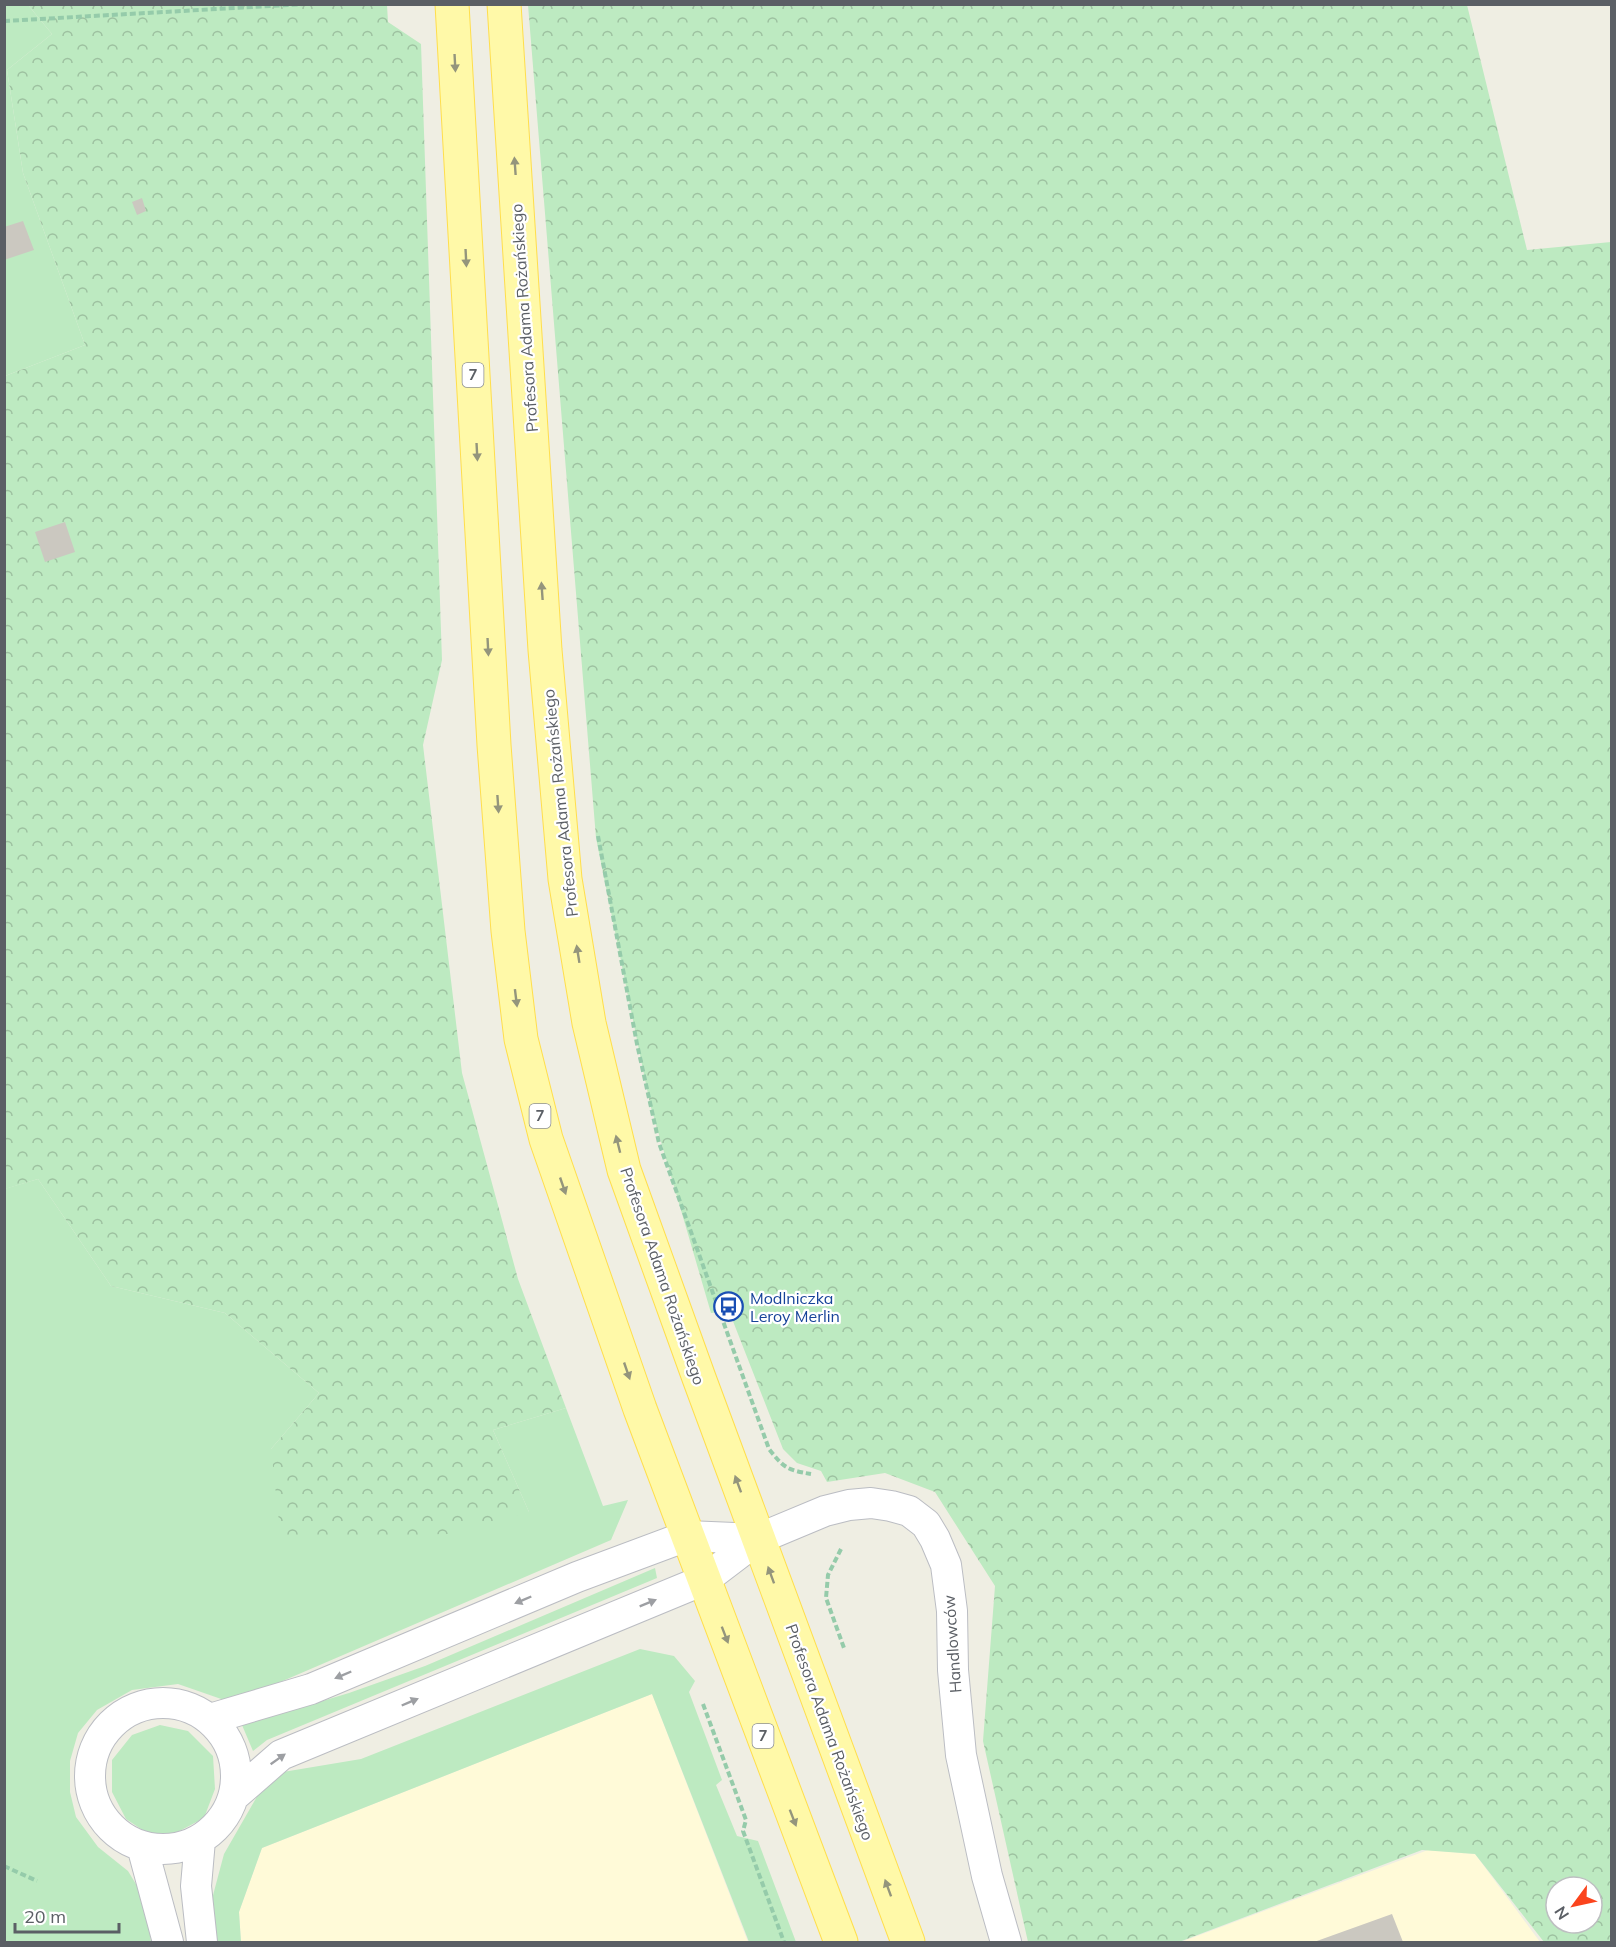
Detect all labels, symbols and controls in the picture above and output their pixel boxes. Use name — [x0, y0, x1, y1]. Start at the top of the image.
one-way arrow — [450, 53, 460, 72]
one-way arrow — [510, 157, 519, 176]
street label: Profesora Adama Rożańskiego — [506, 203, 542, 433]
one-way arrow — [461, 248, 471, 267]
road number: 7 — [462, 363, 484, 387]
one-way arrow — [472, 443, 482, 462]
one-way arrow — [537, 582, 546, 601]
one-way arrow — [484, 637, 493, 656]
street label: Profesora Adama Rożańskiego — [538, 688, 582, 918]
one-way arrow — [493, 794, 503, 813]
one-way arrow — [573, 944, 582, 963]
one-way arrow — [511, 988, 520, 1007]
road number: 7 — [530, 1104, 550, 1128]
one-way arrow — [613, 1135, 623, 1153]
street label: Profesora Adama Rożańskiego — [616, 1165, 710, 1387]
one-way arrow — [558, 1178, 568, 1196]
place label: Modlniczka Leroy Merlin — [750, 1288, 840, 1326]
bus stop icon: Modlniczka Leroy Merlin — [713, 1291, 745, 1323]
one-way arrow — [622, 1362, 632, 1380]
one-way arrow — [732, 1475, 742, 1493]
one-way arrow — [766, 1566, 776, 1584]
street label: Handlowców — [939, 1594, 965, 1694]
one-way arrow — [513, 1595, 531, 1605]
one-way arrow — [639, 1598, 657, 1608]
street label: Profesora Adama Rożańskiego — [781, 1621, 879, 1843]
one-way arrow — [720, 1626, 730, 1644]
one-way arrow — [333, 1670, 351, 1680]
one-way arrow — [401, 1697, 419, 1706]
road number: 7 — [752, 1724, 774, 1748]
one-way arrow — [270, 1753, 286, 1765]
one-way arrow — [789, 1809, 799, 1827]
north arrow — [1544, 1875, 1604, 1935]
one-way arrow — [882, 1879, 892, 1897]
scale bar — [15, 1896, 118, 1934]
text: N — [1550, 1903, 1573, 1924]
text: 20 m — [24, 1905, 66, 1928]

